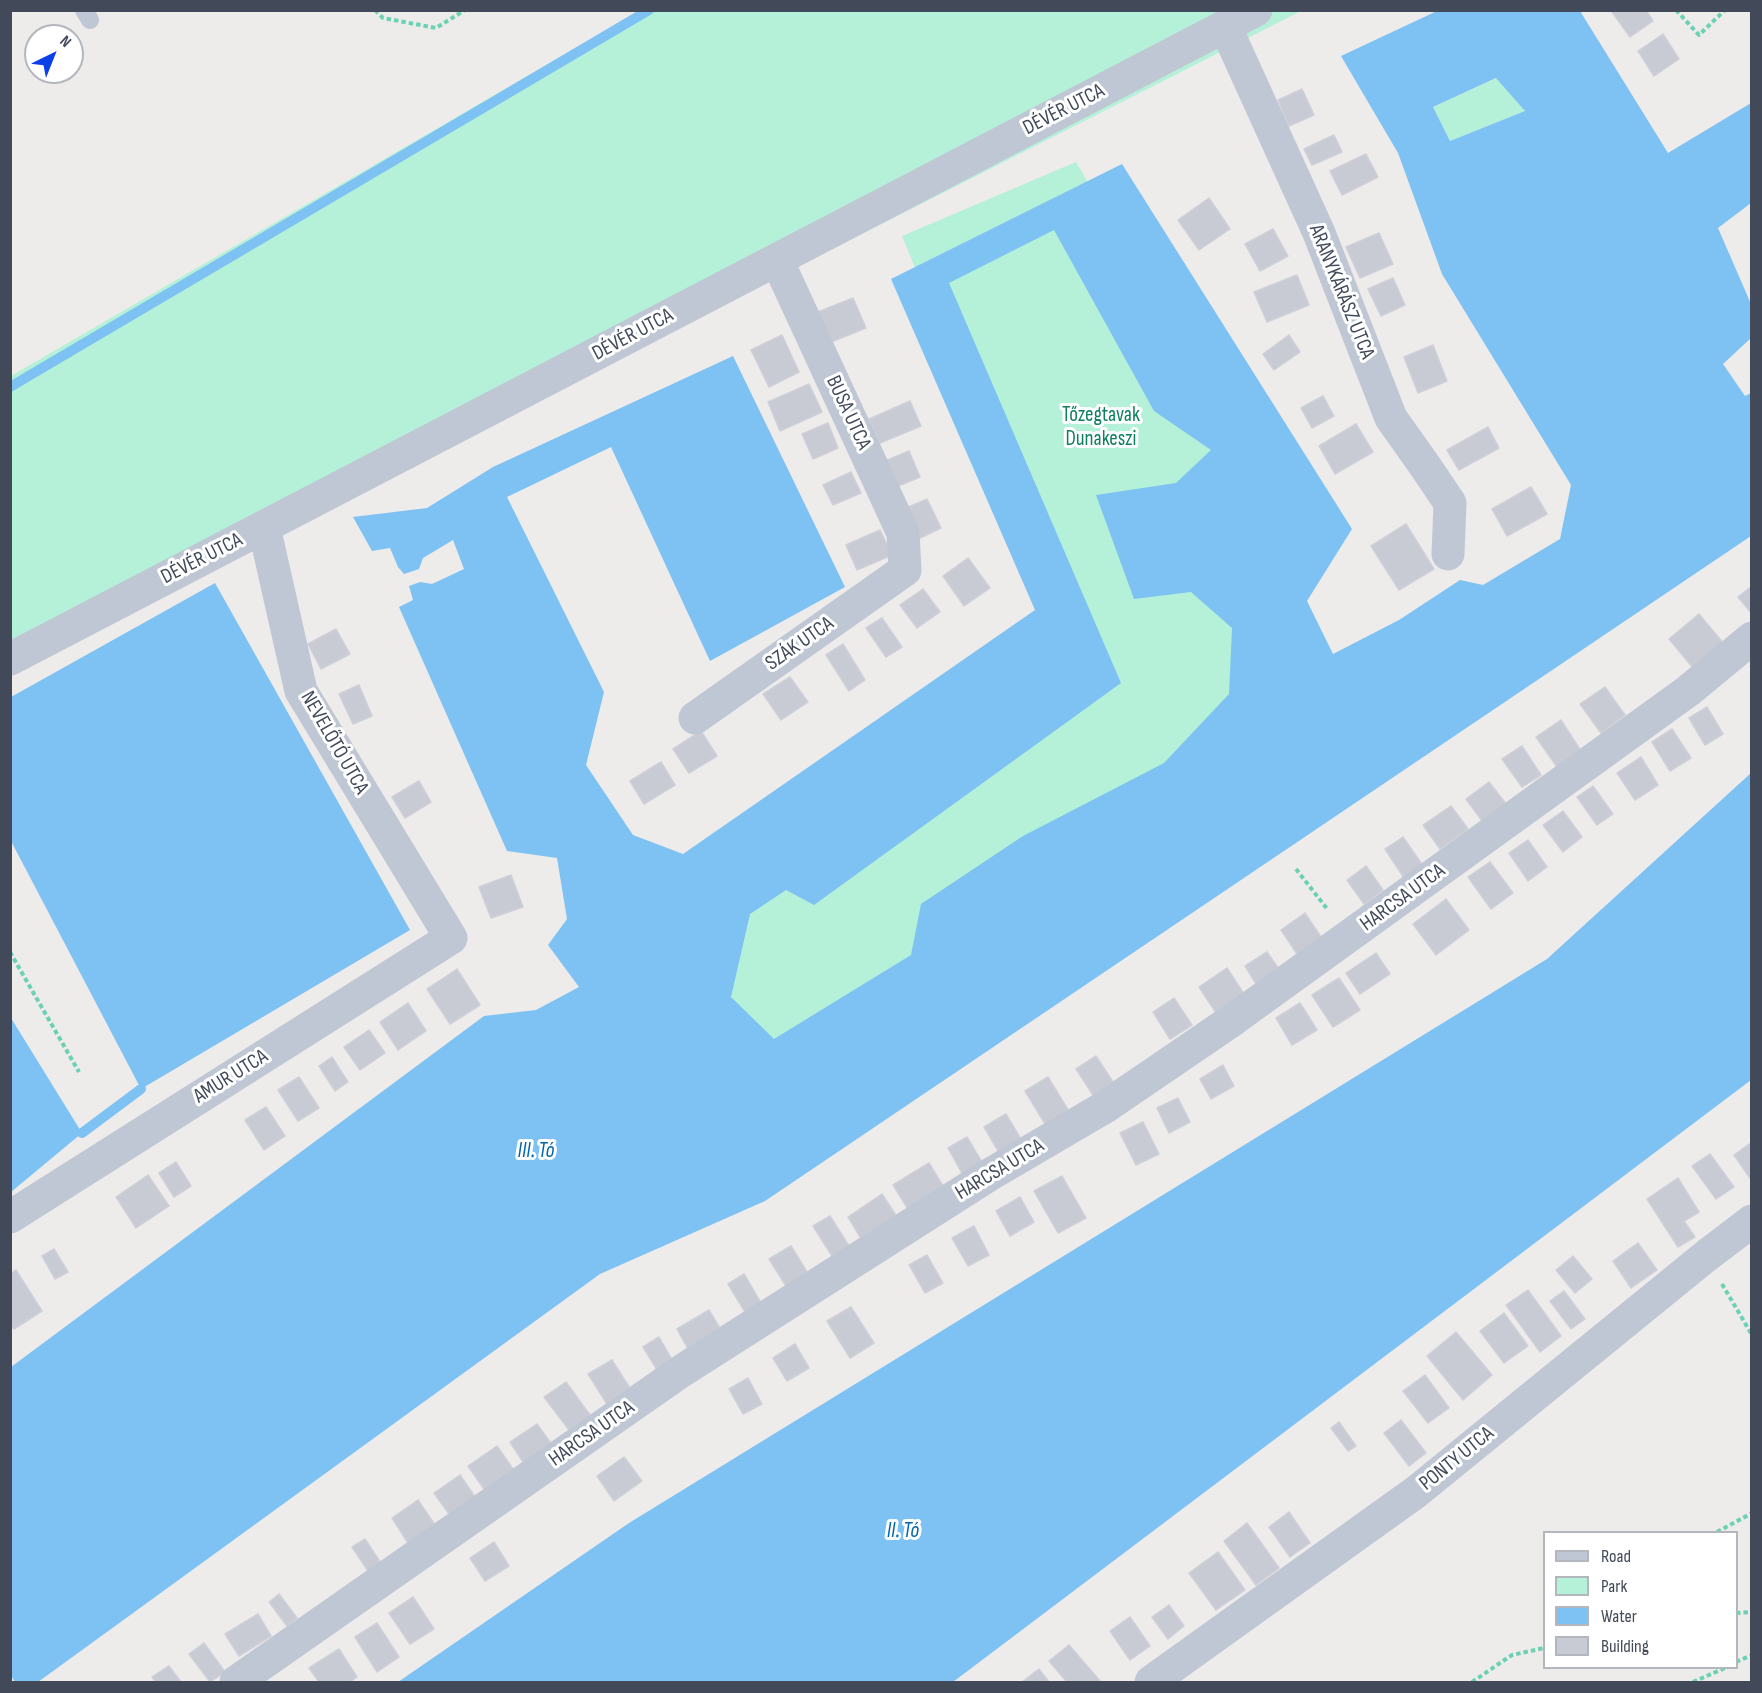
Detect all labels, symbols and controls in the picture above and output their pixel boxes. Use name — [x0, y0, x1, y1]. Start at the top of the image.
north arrow — [24, 24, 84, 84]
text: N — [56, 32, 75, 52]
street label: DÉVÉR UTCA — [1019, 79, 1109, 141]
street label: ARANYKÁRÁSZ UTCA — [1303, 221, 1379, 363]
street label: DÉVÉR UTCA — [588, 303, 678, 367]
street label: BUSA UTCA — [820, 372, 876, 454]
park label: Tőzegtavak Dunakeszi — [1062, 403, 1140, 453]
street label: DÉVÉR UTCA — [157, 528, 247, 590]
street label: SZÁK UTCA — [761, 611, 839, 677]
street label: NEVELŐTÓ UTCA — [294, 687, 374, 799]
street label: HARCSA UTCA — [1356, 859, 1450, 937]
street label: AMUR UTCA — [189, 1044, 273, 1110]
street label: HARCSA UTCA — [951, 1134, 1049, 1206]
water label: III. Tó — [518, 1138, 554, 1164]
street label: HARCSA UTCA — [544, 1395, 640, 1473]
street label: PONTY UTCA — [1415, 1421, 1499, 1497]
water label: II. Tó — [887, 1518, 919, 1544]
legend — [1543, 1531, 1738, 1669]
text: Road — [1601, 1546, 1631, 1567]
text: Park — [1601, 1576, 1627, 1597]
text: Water — [1601, 1606, 1637, 1627]
text: Building — [1601, 1636, 1649, 1657]

